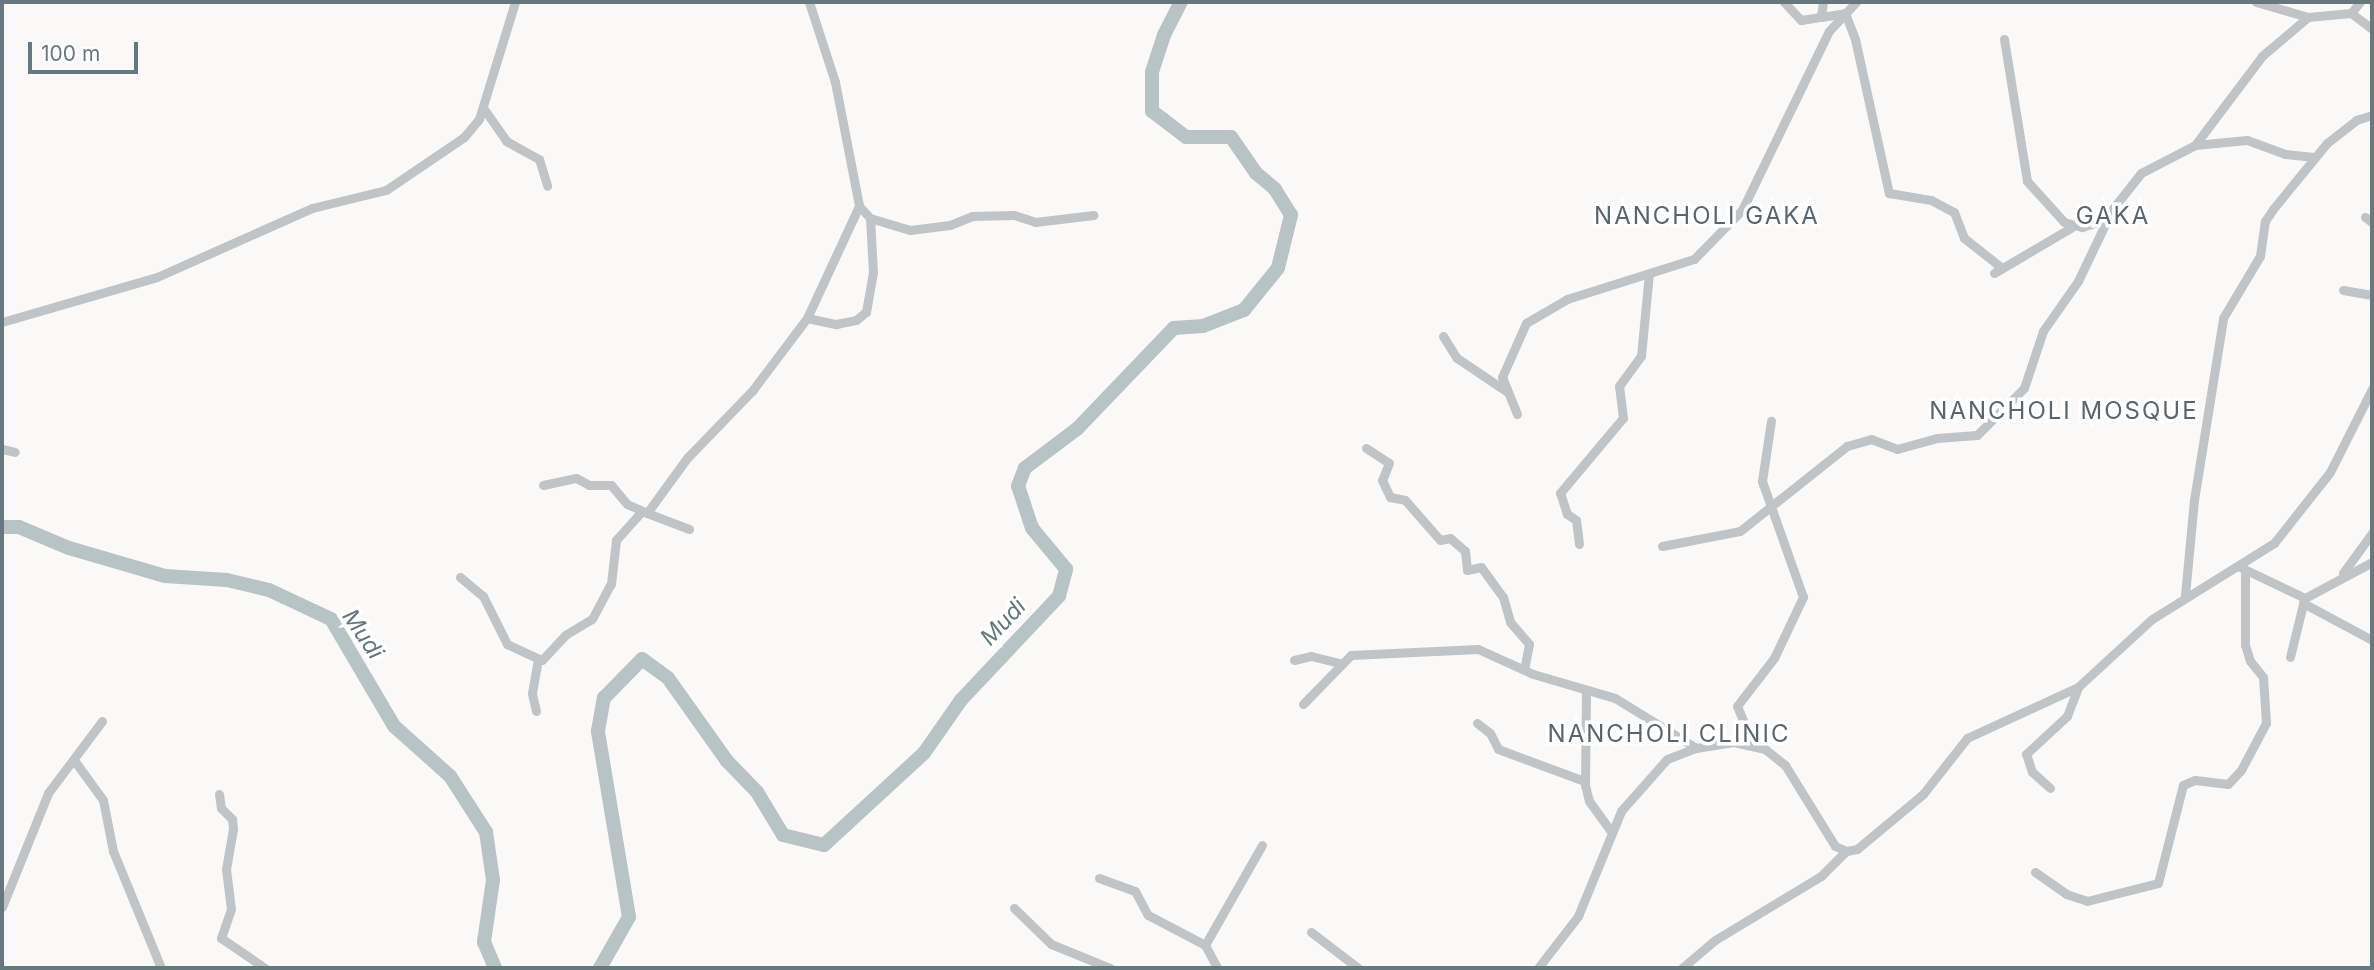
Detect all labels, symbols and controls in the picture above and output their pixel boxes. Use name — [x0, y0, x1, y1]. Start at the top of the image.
scale bar — [32, 28, 142, 72]
text: 100 m — [41, 41, 100, 66]
district label: NANCHOLI GAKA — [1596, 202, 1818, 230]
district label: GAKA — [2076, 202, 2150, 230]
district label: NANCHOLI MOSQUE — [1931, 397, 2197, 425]
water label: Mudi — [974, 593, 1032, 651]
water label: Mudi — [336, 604, 390, 664]
district label: NANCHOLI CLINIC — [1549, 720, 1789, 748]

